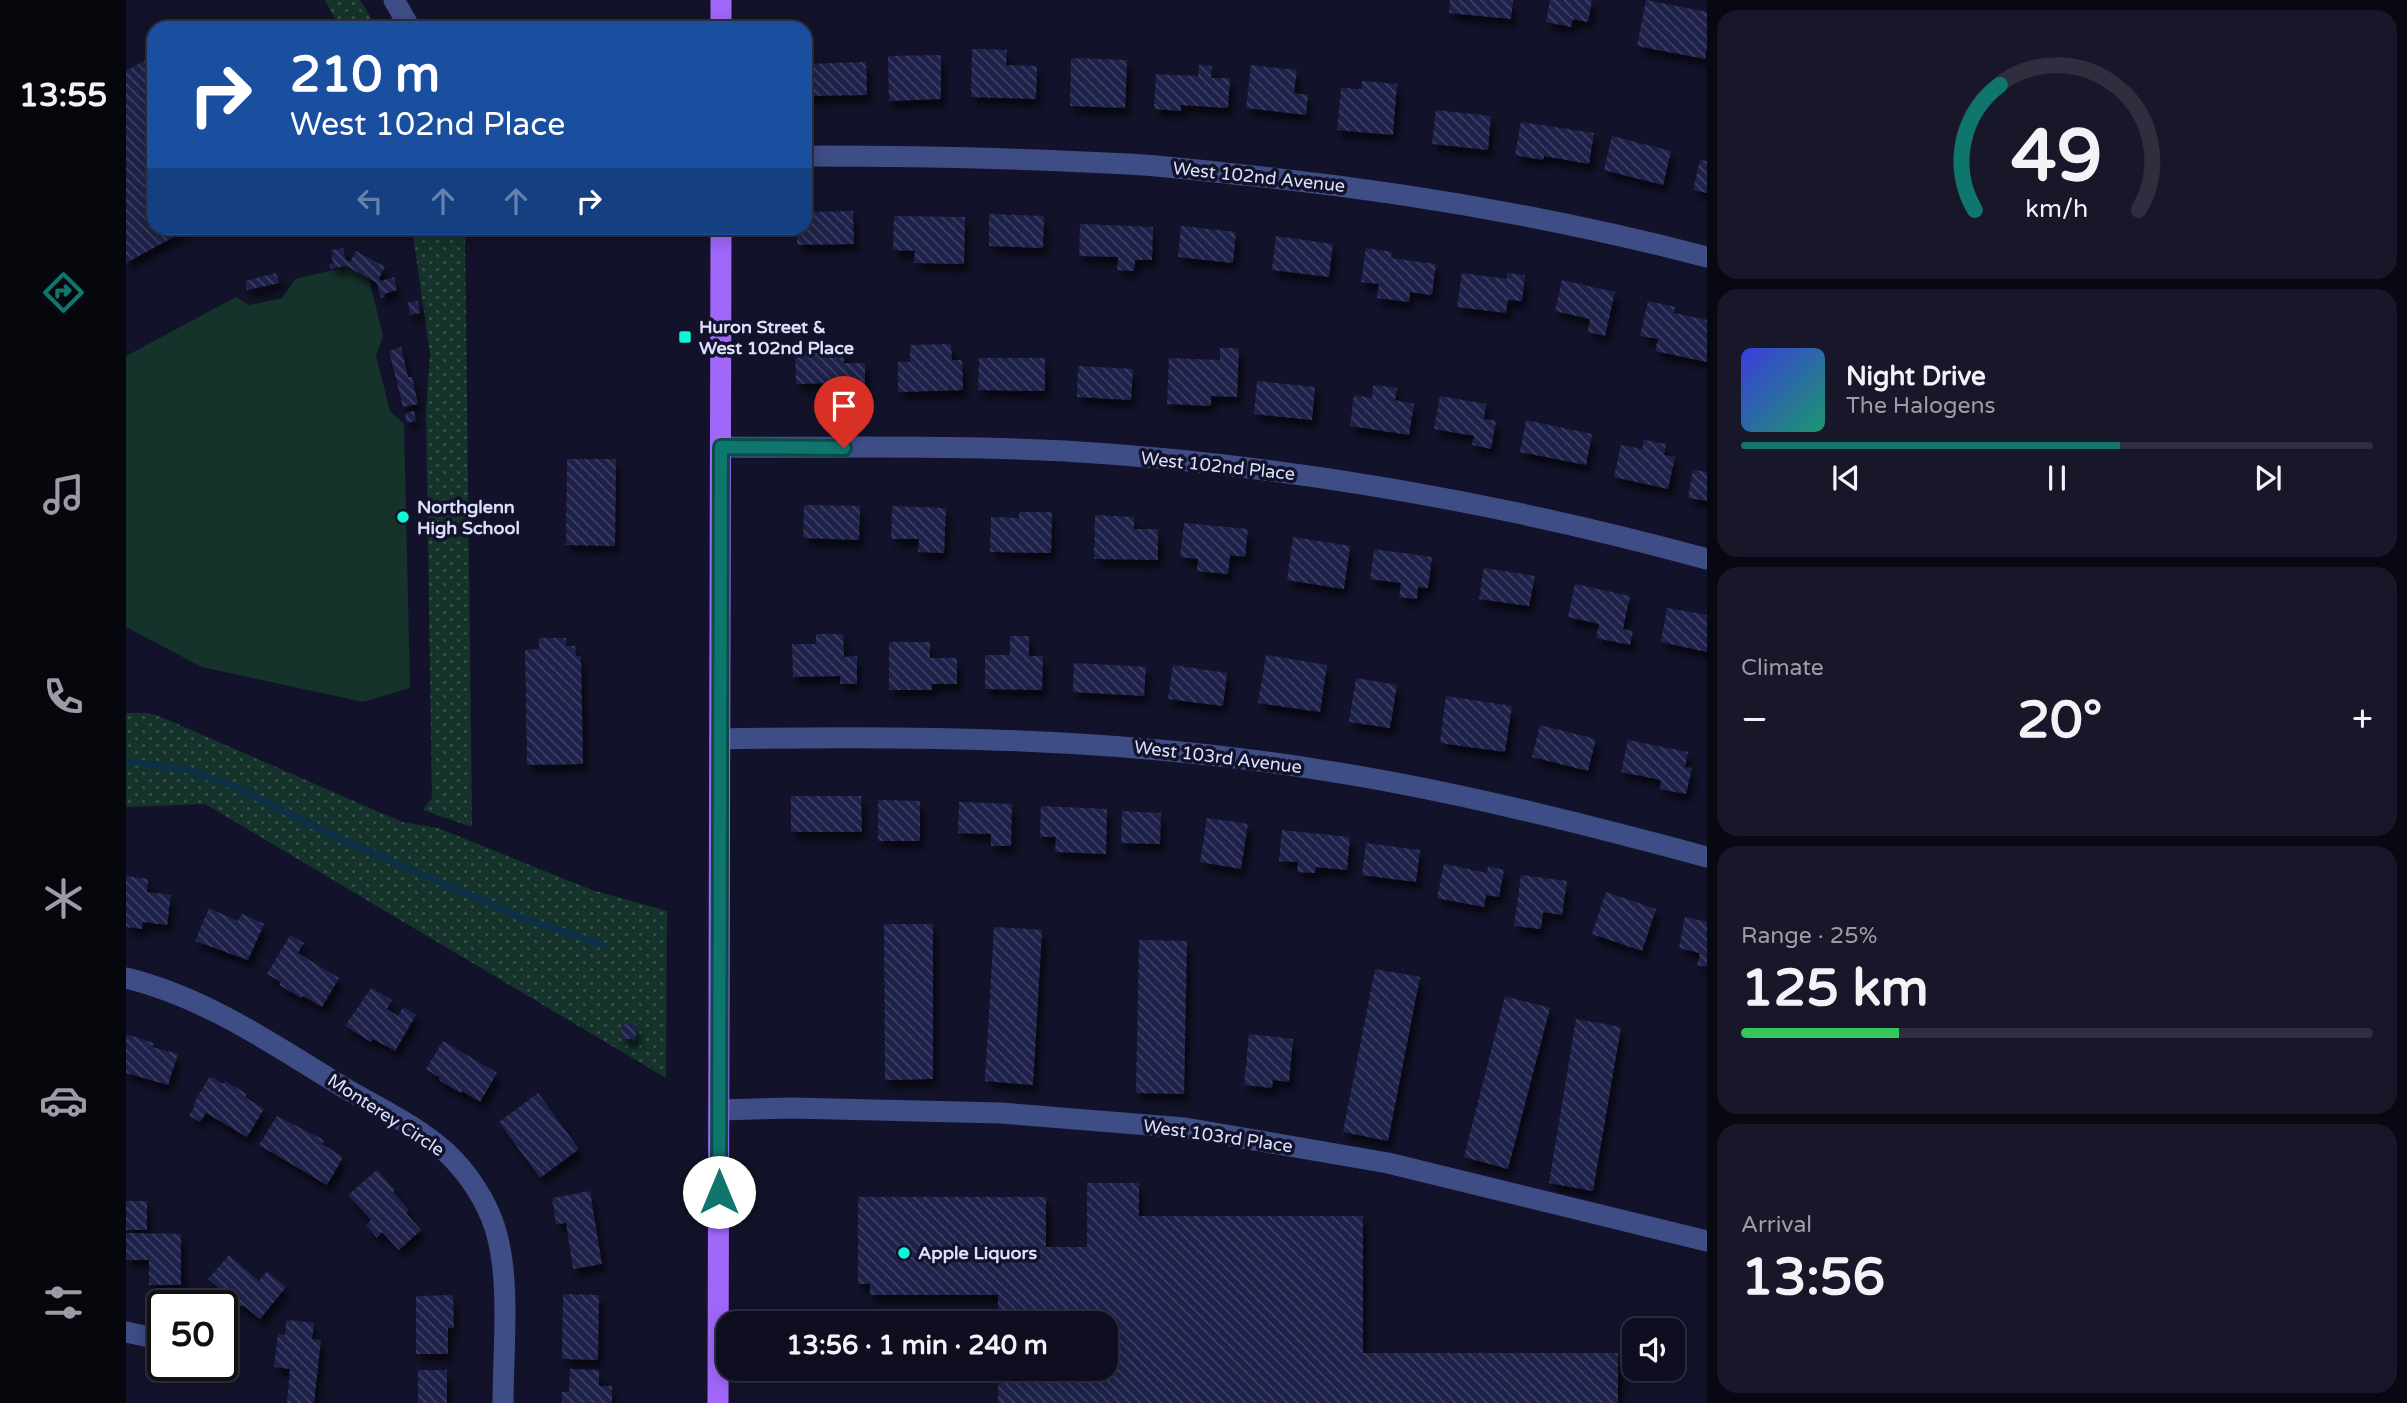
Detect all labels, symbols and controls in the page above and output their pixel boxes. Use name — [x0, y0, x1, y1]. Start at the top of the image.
text: 210 m — [290, 46, 440, 105]
icon: right — [175, 49, 266, 140]
text: 13:55 — [19, 77, 107, 115]
text: West 102nd Place — [290, 106, 565, 144]
text: 49 — [2011, 114, 2103, 202]
street label: West 102nd Avenue — [1172, 157, 1346, 197]
icon: left — [351, 182, 389, 220]
icon: ahead — [424, 182, 462, 220]
icon: ahead — [497, 182, 535, 220]
icon: right — [570, 182, 608, 220]
text: km/h — [2026, 194, 2088, 224]
icon: directions — [39, 268, 88, 317]
place label: Huron Street & West 102nd Place — [699, 316, 854, 359]
marker: Huron Street & West 102nd Place — [677, 329, 693, 345]
text: Night Drive — [1846, 361, 1986, 392]
pin — [814, 376, 874, 448]
icon: arrive — [825, 387, 863, 425]
text: The Halogens — [1846, 392, 1995, 420]
street label: West 102nd Place — [1140, 447, 1296, 485]
icon: previous — [1827, 459, 1865, 497]
icon: pause — [2038, 459, 2076, 497]
icon: next — [2249, 459, 2287, 497]
icon: music — [39, 470, 88, 519]
place label: Northglenn High School — [417, 496, 520, 539]
marker: Northglenn High School — [395, 509, 411, 525]
text: Climate — [1741, 654, 1824, 682]
icon: phone — [39, 672, 88, 721]
text: 20° — [2017, 689, 2102, 752]
text: − — [1741, 697, 1768, 743]
text: + — [2352, 697, 2373, 743]
street label: West 103rd Avenue — [1133, 736, 1303, 778]
icon: climate — [39, 874, 88, 923]
text: Range · 25% — [1741, 922, 1877, 950]
text: 125 km — [1741, 957, 1929, 1020]
street label: Monterey Circle — [324, 1069, 448, 1161]
icon: car — [39, 1076, 88, 1125]
street label: West 103rd Place — [1142, 1115, 1294, 1157]
position arrow — [682, 1155, 756, 1229]
text: Arrival — [1741, 1211, 1812, 1239]
place label: Apple Liquors — [918, 1242, 1037, 1264]
marker: Apple Liquors — [896, 1245, 912, 1261]
text: 13:56 — [1741, 1246, 1885, 1309]
icon: filters — [39, 1278, 88, 1327]
speed limit sign: 50 — [147, 1290, 238, 1381]
map controls — [1622, 1318, 1685, 1381]
button: sound — [1622, 1318, 1685, 1381]
text: 13:56 · 1 min · 240 m — [786, 1330, 1048, 1361]

